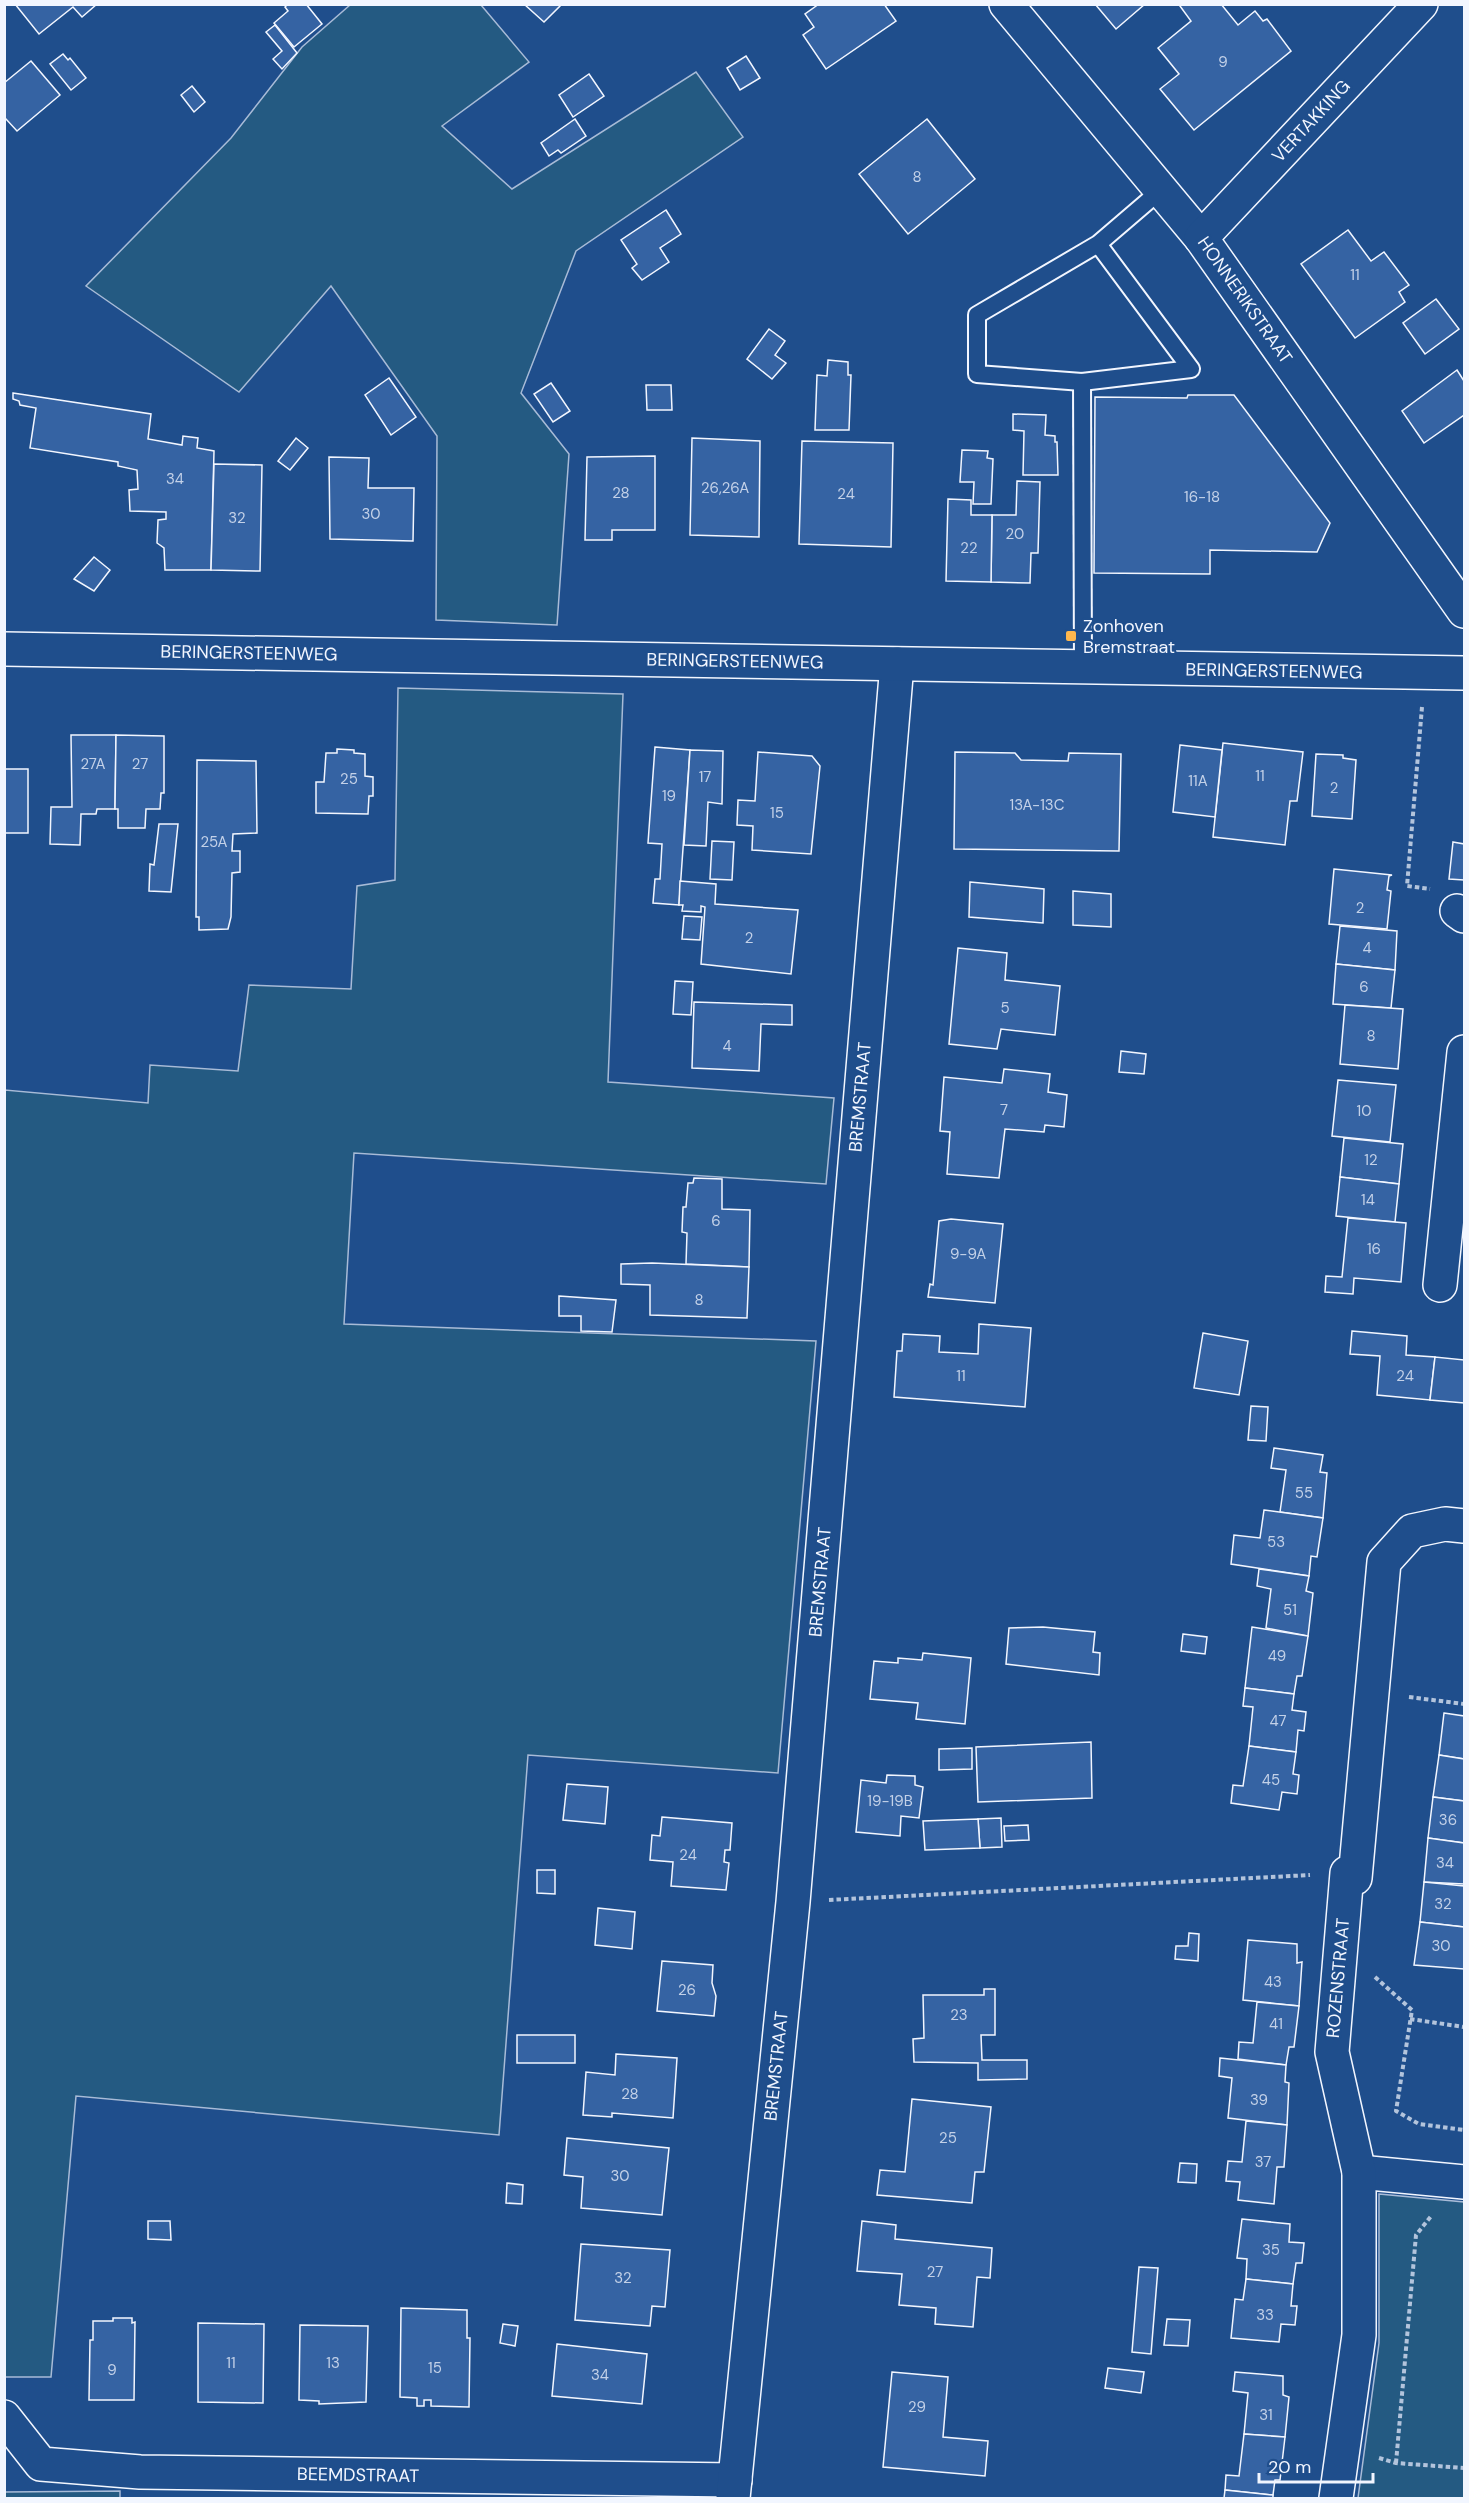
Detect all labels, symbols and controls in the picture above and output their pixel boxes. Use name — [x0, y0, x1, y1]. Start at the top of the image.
house number: 9 — [1218, 52, 1228, 72]
street label: VERTAKKING — [1266, 74, 1356, 168]
house number: 8 — [912, 167, 922, 187]
street label: HONNERIKSTRAAT — [1192, 232, 1298, 368]
house number: 11 — [1350, 265, 1360, 285]
house number: 34 — [166, 469, 184, 489]
house number: 26,26A — [701, 478, 749, 498]
house number: 28 — [612, 483, 630, 503]
house number: 24 — [837, 484, 855, 504]
house number: 16-18 — [1184, 487, 1220, 507]
house number: 30 — [361, 504, 381, 524]
house number: 32 — [228, 508, 246, 528]
house number: 20 — [1006, 524, 1024, 544]
house number: 22 — [960, 538, 978, 558]
place label: Zonhoven Bremstraat — [1083, 614, 1175, 659]
marker: Zonhoven Bremstraat — [1064, 629, 1078, 643]
street label: BERINGERSTEENWEG — [160, 639, 338, 667]
street label: BERINGERSTEENWEG — [646, 647, 824, 675]
street label: BERINGERSTEENWEG — [1185, 657, 1363, 685]
house number: 27A — [80, 754, 106, 774]
house number: 27 — [132, 754, 148, 774]
house number: 11 — [1255, 766, 1265, 786]
house number: 17 — [699, 767, 711, 787]
house number: 25 — [340, 769, 358, 789]
house number: 11A — [1188, 771, 1208, 791]
house number: 2 — [1330, 778, 1338, 798]
house number: 19 — [662, 786, 676, 806]
house number: 13A-13C — [1010, 795, 1065, 815]
house number: 15 — [770, 803, 784, 823]
house number: 25A — [200, 832, 228, 852]
house number: 2 — [1356, 898, 1364, 918]
house number: 2 — [745, 928, 753, 948]
house number: 4 — [1362, 938, 1372, 958]
house number: 6 — [1359, 977, 1369, 997]
house number: 5 — [1000, 998, 1010, 1018]
house number: 8 — [1366, 1026, 1376, 1046]
house number: 4 — [722, 1036, 732, 1056]
street label: BREMSTRAAT — [843, 1041, 877, 1153]
house number: 7 — [1000, 1100, 1008, 1120]
house number: 10 — [1357, 1101, 1371, 1121]
house number: 12 — [1364, 1150, 1378, 1170]
house number: 14 — [1361, 1190, 1375, 1210]
house number: 6 — [711, 1211, 721, 1231]
house number: 16 — [1367, 1239, 1381, 1259]
house number: 9-9A — [950, 1244, 986, 1264]
house number: 8 — [694, 1290, 704, 1310]
house number: 11 — [956, 1366, 966, 1386]
house number: 24 — [1396, 1366, 1414, 1386]
house number: 55 — [1295, 1483, 1313, 1503]
street label: BREMSTRAAT — [803, 1526, 837, 1638]
house number: 53 — [1267, 1532, 1285, 1552]
house number: 51 — [1283, 1600, 1297, 1620]
house number: 49 — [1268, 1646, 1286, 1666]
house number: 47 — [1269, 1711, 1287, 1731]
house number: 45 — [1262, 1770, 1280, 1790]
house number: 19-19B — [867, 1791, 913, 1811]
house number: 36 — [1439, 1810, 1457, 1830]
house number: 24 — [679, 1845, 697, 1865]
house number: 34 — [1436, 1853, 1454, 1873]
house number: 32 — [1434, 1894, 1452, 1914]
street label: ROZENSTRAAT — [1321, 1917, 1355, 2039]
house number: 30 — [1431, 1936, 1451, 1956]
house number: 43 — [1264, 1972, 1282, 1992]
house number: 26 — [678, 1980, 696, 2000]
house number: 23 — [950, 2005, 968, 2025]
street label: BREMSTRAAT — [758, 2010, 794, 2122]
house number: 41 — [1269, 2014, 1283, 2034]
house number: 28 — [621, 2084, 639, 2104]
house number: 39 — [1250, 2090, 1268, 2110]
house number: 25 — [939, 2128, 957, 2148]
house number: 37 — [1255, 2152, 1271, 2172]
house number: 30 — [610, 2166, 630, 2186]
house number: 35 — [1262, 2240, 1280, 2260]
house number: 27 — [927, 2262, 943, 2282]
house number: 32 — [614, 2268, 632, 2288]
house number: 33 — [1256, 2305, 1274, 2325]
house number: 11 — [226, 2353, 236, 2373]
house number: 13 — [326, 2353, 340, 2373]
house number: 15 — [428, 2358, 442, 2378]
house number: 9 — [107, 2360, 117, 2380]
house number: 34 — [591, 2365, 609, 2385]
house number: 29 — [908, 2397, 926, 2417]
house number: 31 — [1259, 2405, 1273, 2425]
scale bar — [1259, 2446, 1373, 2484]
text: 20 m — [1268, 2455, 1311, 2479]
street label: BEEMDSTRAAT — [297, 2462, 419, 2488]

